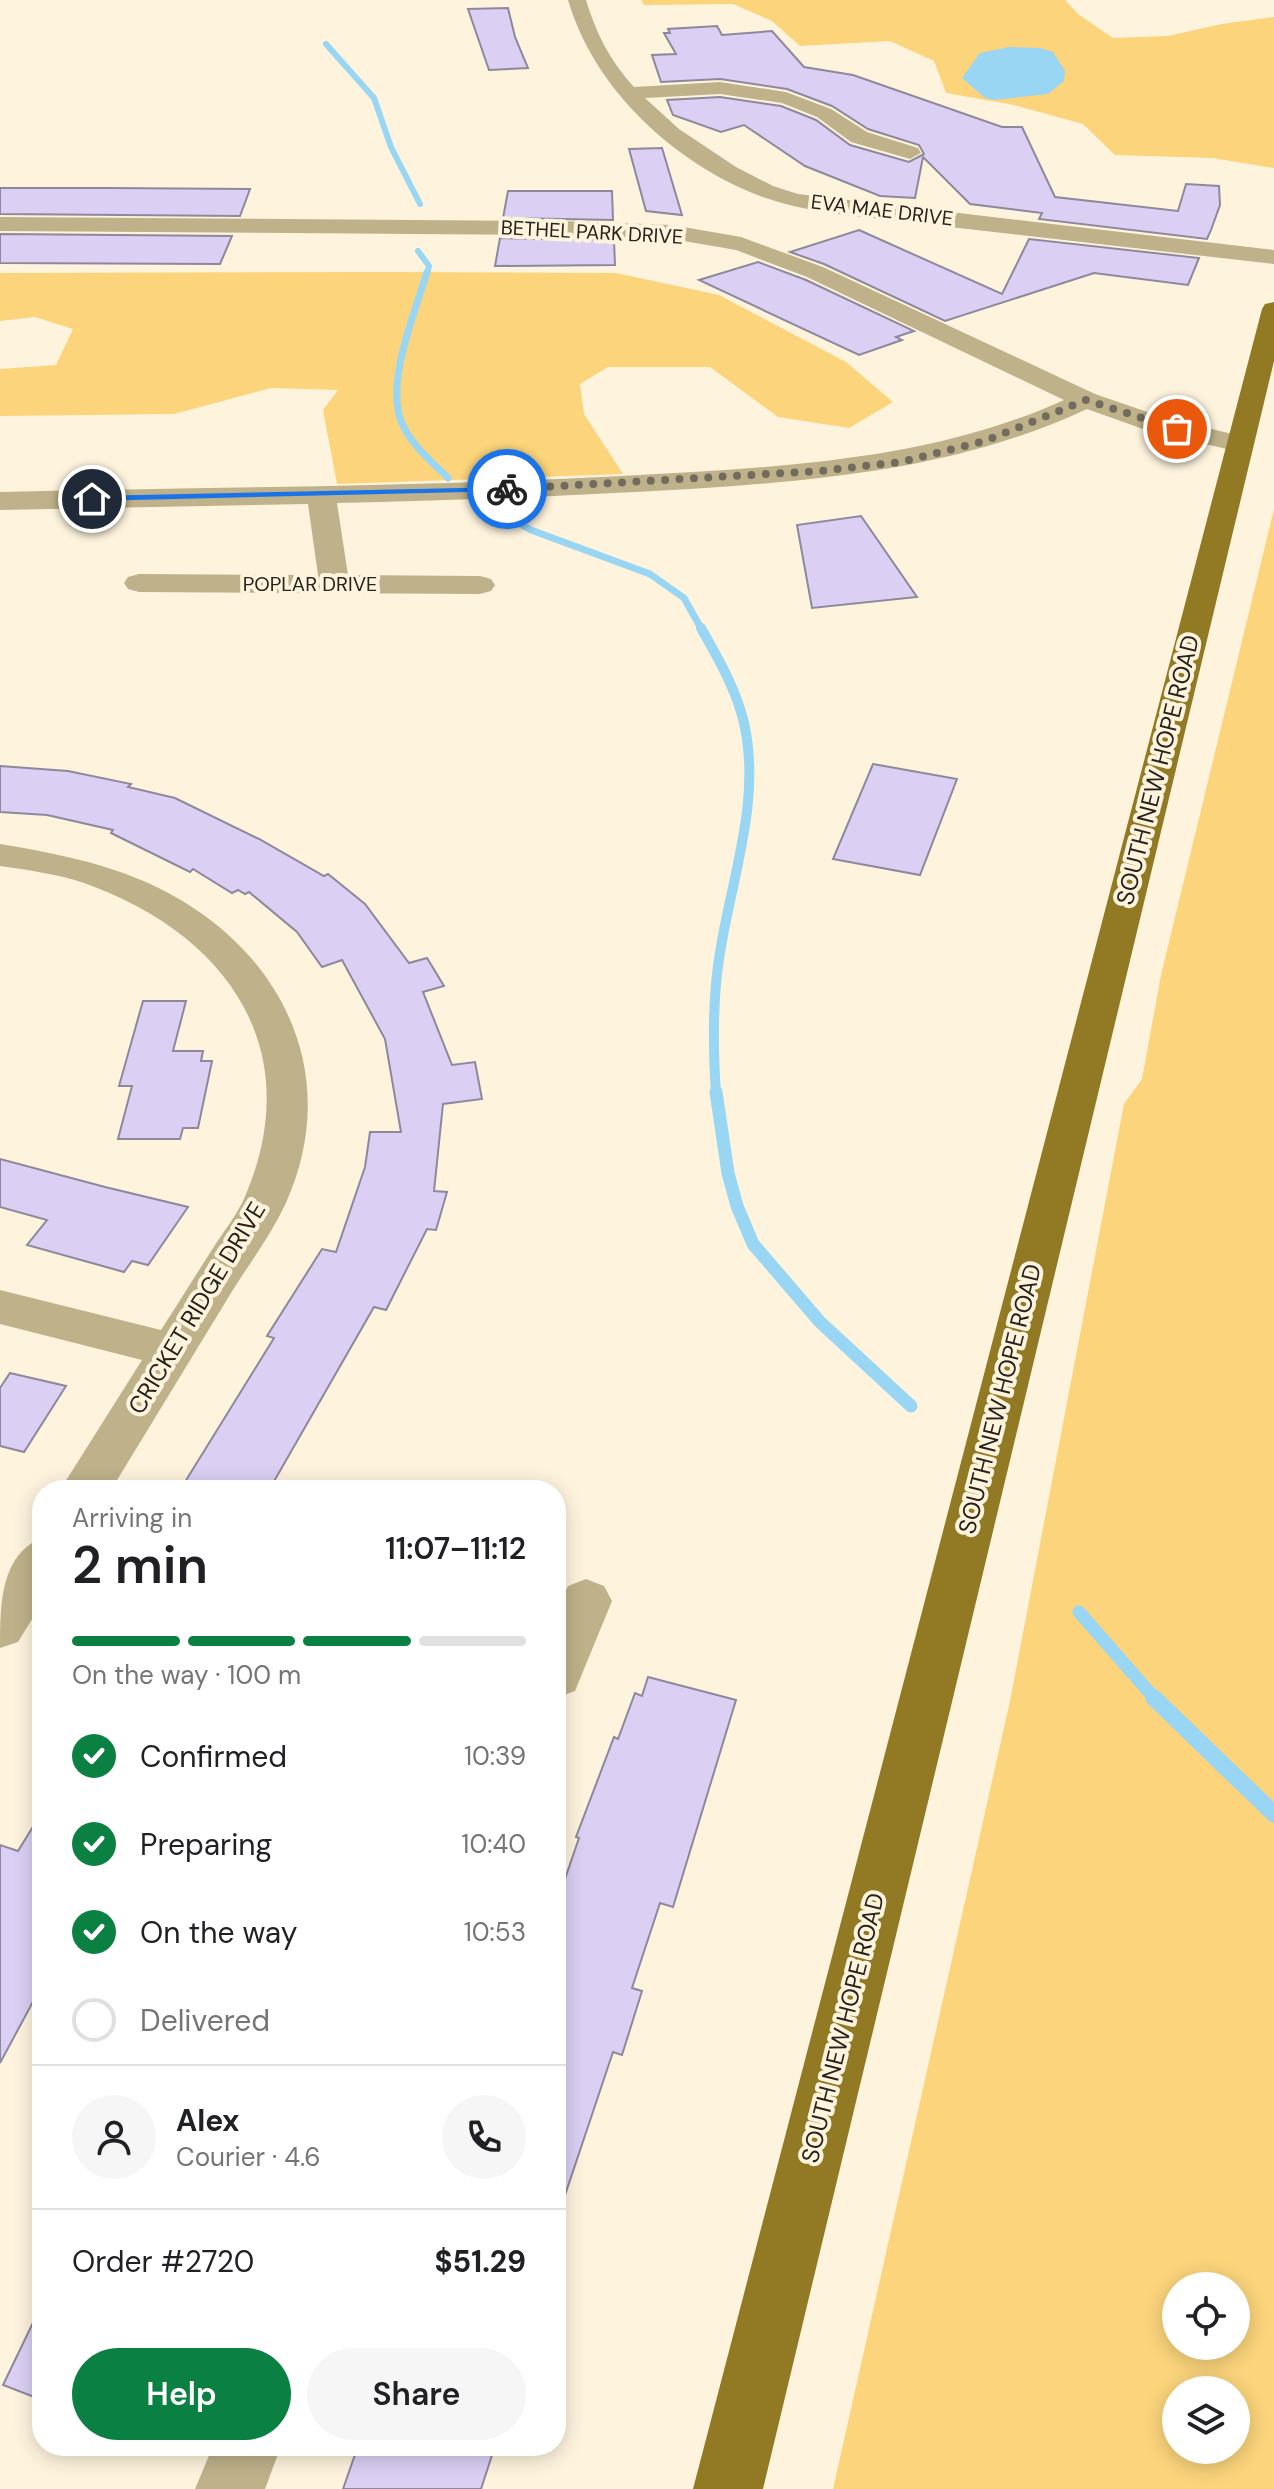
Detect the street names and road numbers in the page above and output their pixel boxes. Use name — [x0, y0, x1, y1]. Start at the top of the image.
street label: EVA MAE DRIVE — [809, 188, 955, 232]
street label: BETHEL PARK DRIVE — [500, 214, 684, 250]
street label: POPLAR DRIVE — [243, 571, 377, 597]
street label: SOUTH NEW HOPE ROAD — [1109, 632, 1206, 908]
street label: CRICKET RIDGE DRIVE — [121, 1196, 272, 1420]
street label: SOUTH NEW HOPE ROAD — [951, 1261, 1048, 1537]
street label: SOUTH NEW HOPE ROAD — [794, 1890, 891, 2166]

